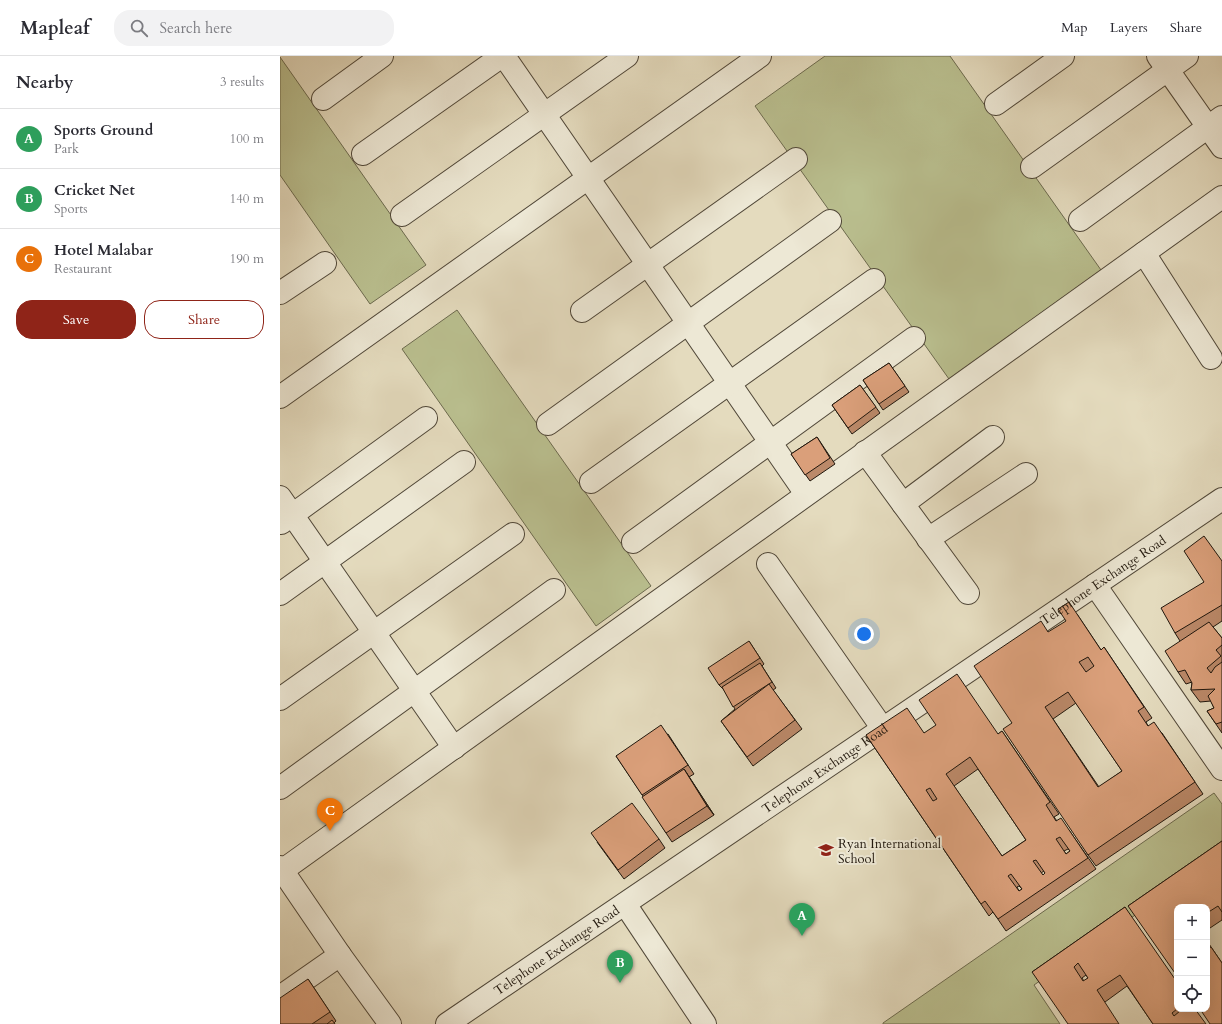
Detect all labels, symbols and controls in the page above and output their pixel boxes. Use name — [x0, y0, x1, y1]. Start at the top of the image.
search box — [114, 10, 394, 46]
text: Mapleaf — [20, 15, 90, 41]
icon: search — [128, 17, 150, 39]
text: Search here — [160, 18, 232, 38]
text: Map — [1061, 18, 1088, 37]
text: Layers — [1110, 18, 1148, 37]
text: Share — [1170, 18, 1202, 37]
text: Nearby — [16, 71, 73, 94]
text: 3 results — [220, 73, 264, 91]
text: Sports Ground — [54, 120, 153, 140]
text: A — [24, 130, 34, 148]
text: 100 m — [230, 130, 264, 148]
text: Park — [54, 140, 79, 158]
text: Cricket Net — [54, 180, 135, 200]
text: B — [24, 190, 34, 208]
text: 140 m — [230, 190, 264, 208]
text: Sports — [54, 200, 88, 218]
text: Hotel Malabar — [54, 240, 153, 260]
text: C — [24, 250, 34, 268]
text: 190 m — [230, 250, 264, 268]
text: Restaurant — [54, 260, 112, 278]
button: Save — [16, 300, 136, 339]
button: Share — [144, 300, 264, 339]
street label: Telephone Exchange Road — [1037, 532, 1170, 630]
your location — [854, 624, 874, 644]
street label: Telephone Exchange Road — [759, 720, 892, 818]
pin: C — [317, 798, 343, 831]
place label: Ryan International School — [838, 835, 942, 868]
school or university icon: Ryan International School — [817, 841, 835, 859]
street label: Telephone Exchange Road — [490, 902, 623, 1000]
pin: A — [789, 903, 815, 936]
map controls — [1174, 904, 1210, 1012]
button: + — [1174, 904, 1210, 940]
button: − — [1174, 940, 1210, 976]
pin: B — [607, 950, 633, 983]
button: locate — [1174, 976, 1210, 1012]

